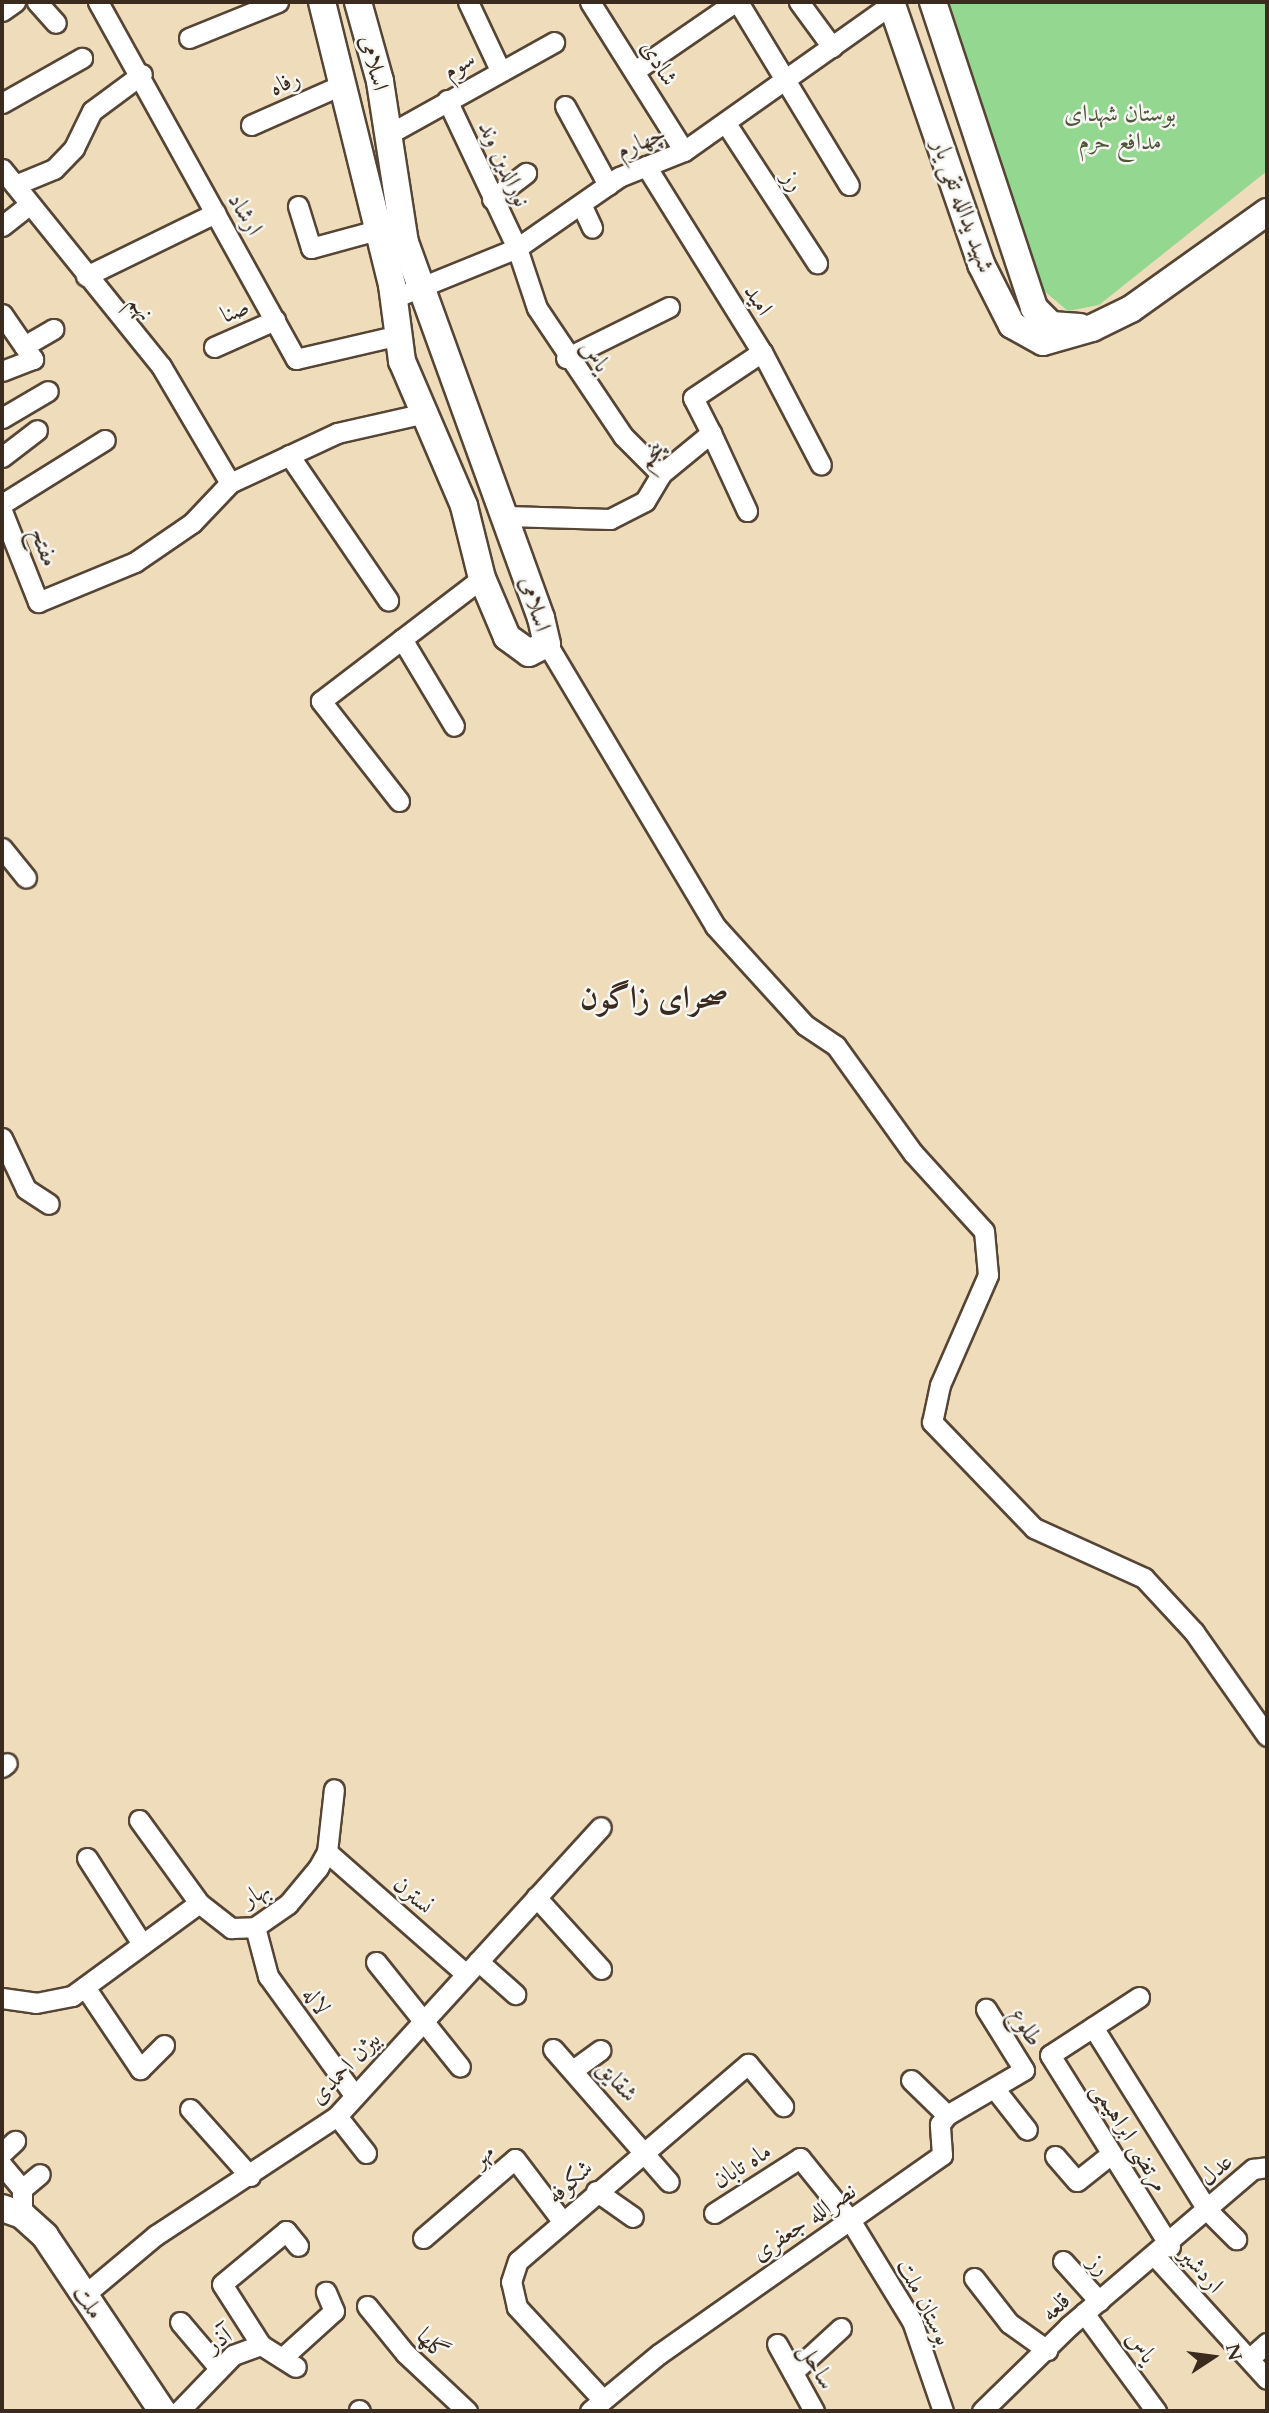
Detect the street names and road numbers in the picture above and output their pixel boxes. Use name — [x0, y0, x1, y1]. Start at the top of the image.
street label: اسلامی — [353, 32, 395, 94]
street label: شادی — [634, 35, 684, 91]
street label: سوم — [438, 44, 480, 86]
street label: رفاه — [265, 64, 305, 102]
street label: نورالدین وند — [472, 117, 536, 211]
street label: چهارم — [612, 119, 670, 165]
street label: شهید یدالله تقی یار — [926, 135, 1000, 277]
street label: رز — [776, 165, 810, 197]
street label: ارشاد — [221, 187, 269, 241]
street label: امید — [737, 279, 779, 321]
street label: نهم — [122, 289, 160, 327]
street label: صنا — [216, 292, 254, 330]
street label: یاس — [573, 334, 617, 378]
street label: پنجم — [631, 435, 671, 475]
street label: مفتح — [23, 523, 65, 571]
street label: اسلامی — [513, 573, 557, 635]
street label: نسترن — [387, 1870, 439, 1920]
street label: بهار — [237, 1875, 275, 1913]
street label: لاله — [296, 1981, 336, 2021]
street label: طلوع — [1003, 2002, 1049, 2052]
street label: بیژن احمدی — [303, 2026, 387, 2110]
street label: شقایق — [590, 2054, 644, 2108]
street label: مرتضی ابراهیمی — [1085, 2077, 1175, 2197]
street label: مهر — [466, 2137, 500, 2173]
street label: ماه تابان — [707, 2137, 777, 2195]
street label: عدل — [1193, 2148, 1239, 2192]
street label: شکوفه — [541, 2154, 599, 2210]
street label: نصرالله جعفری — [746, 2177, 862, 2267]
street label: اردشیر — [1173, 2241, 1229, 2299]
street label: رز — [1082, 2248, 1116, 2282]
street label: بوستان ملت — [890, 2254, 958, 2350]
street label: ملت — [66, 2279, 110, 2325]
street label: قلعه — [1035, 2286, 1077, 2328]
street label: آذر — [200, 2321, 238, 2359]
street label: گلها — [410, 2322, 454, 2366]
street label: یاس — [1119, 2325, 1163, 2369]
street label: ساحل — [792, 2338, 842, 2394]

